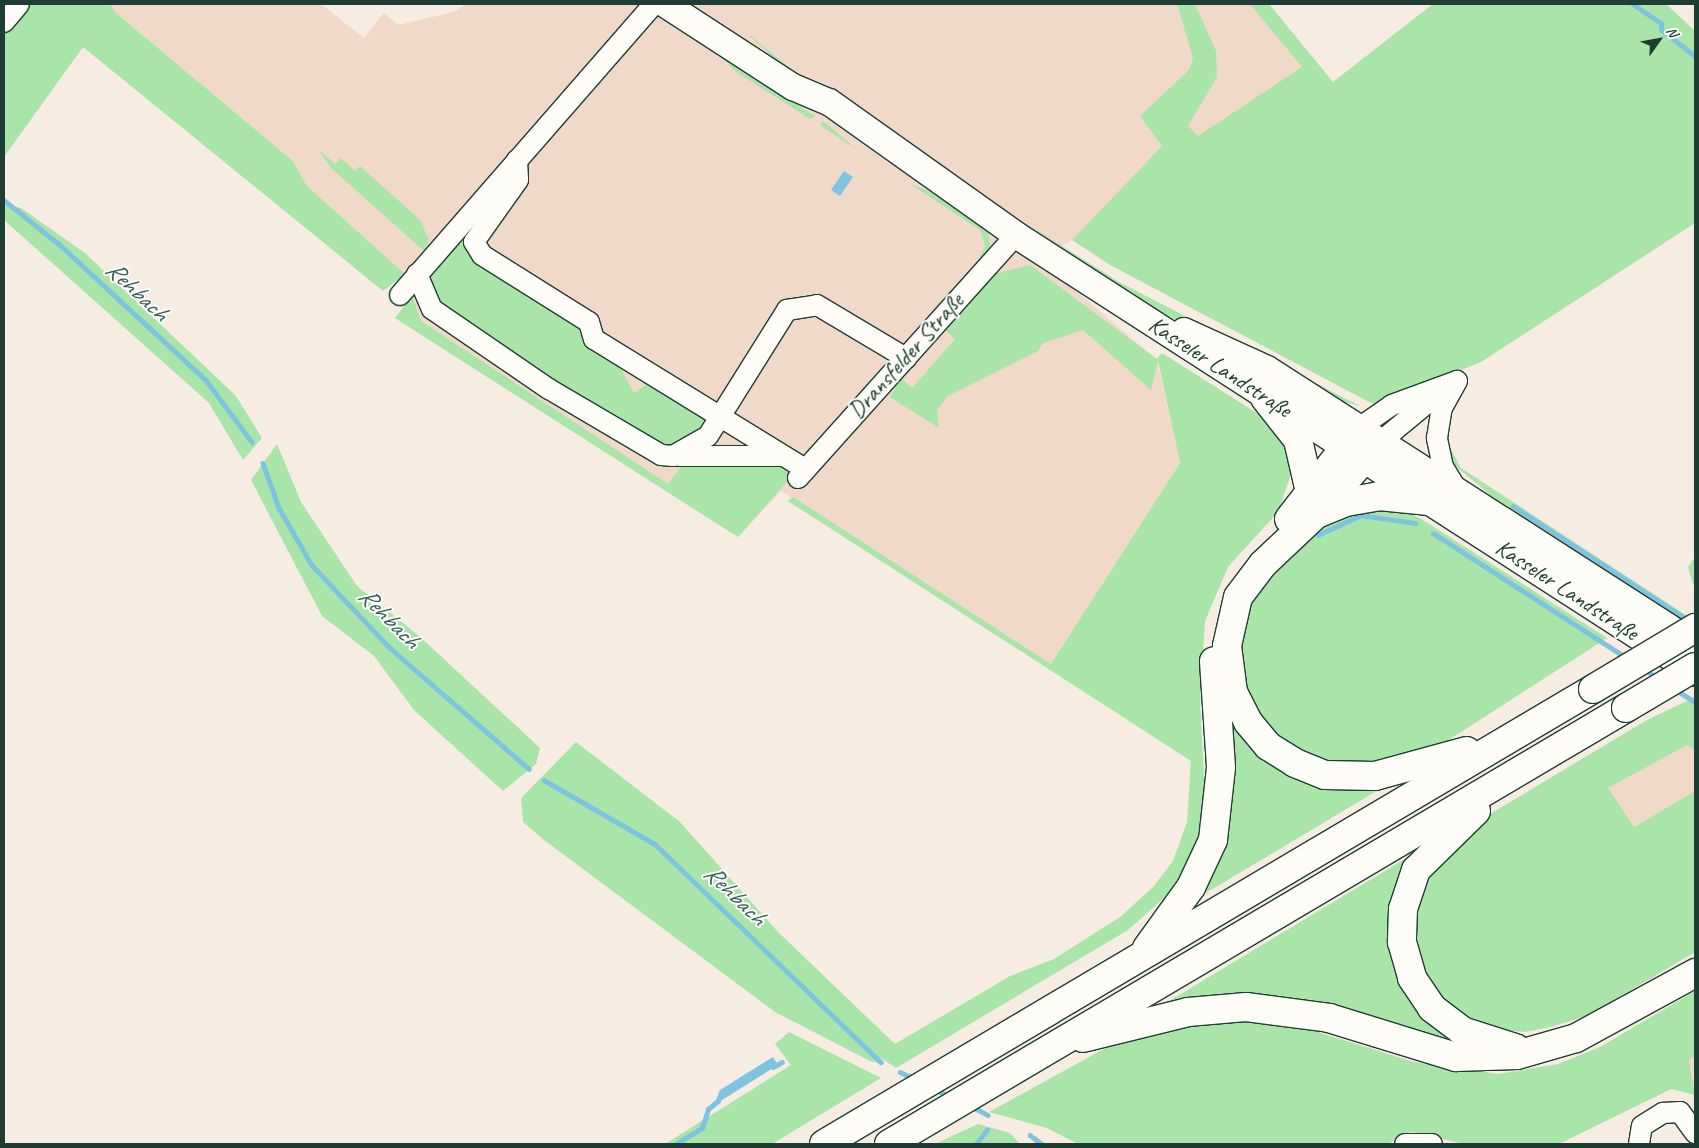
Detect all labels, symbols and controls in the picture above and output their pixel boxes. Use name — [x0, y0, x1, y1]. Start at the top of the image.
north arrow — [1634, 15, 1684, 65]
text: N — [1663, 24, 1682, 40]
water label: Rehbach — [99, 255, 175, 327]
street label: Dransfelder Straße — [842, 287, 970, 425]
street label: Kasseler Landstraße — [1143, 310, 1297, 424]
street label: Kasseler Landstraße — [1490, 533, 1644, 647]
water label: Rehbach — [352, 581, 426, 655]
water label: Rehbach — [698, 858, 772, 932]

